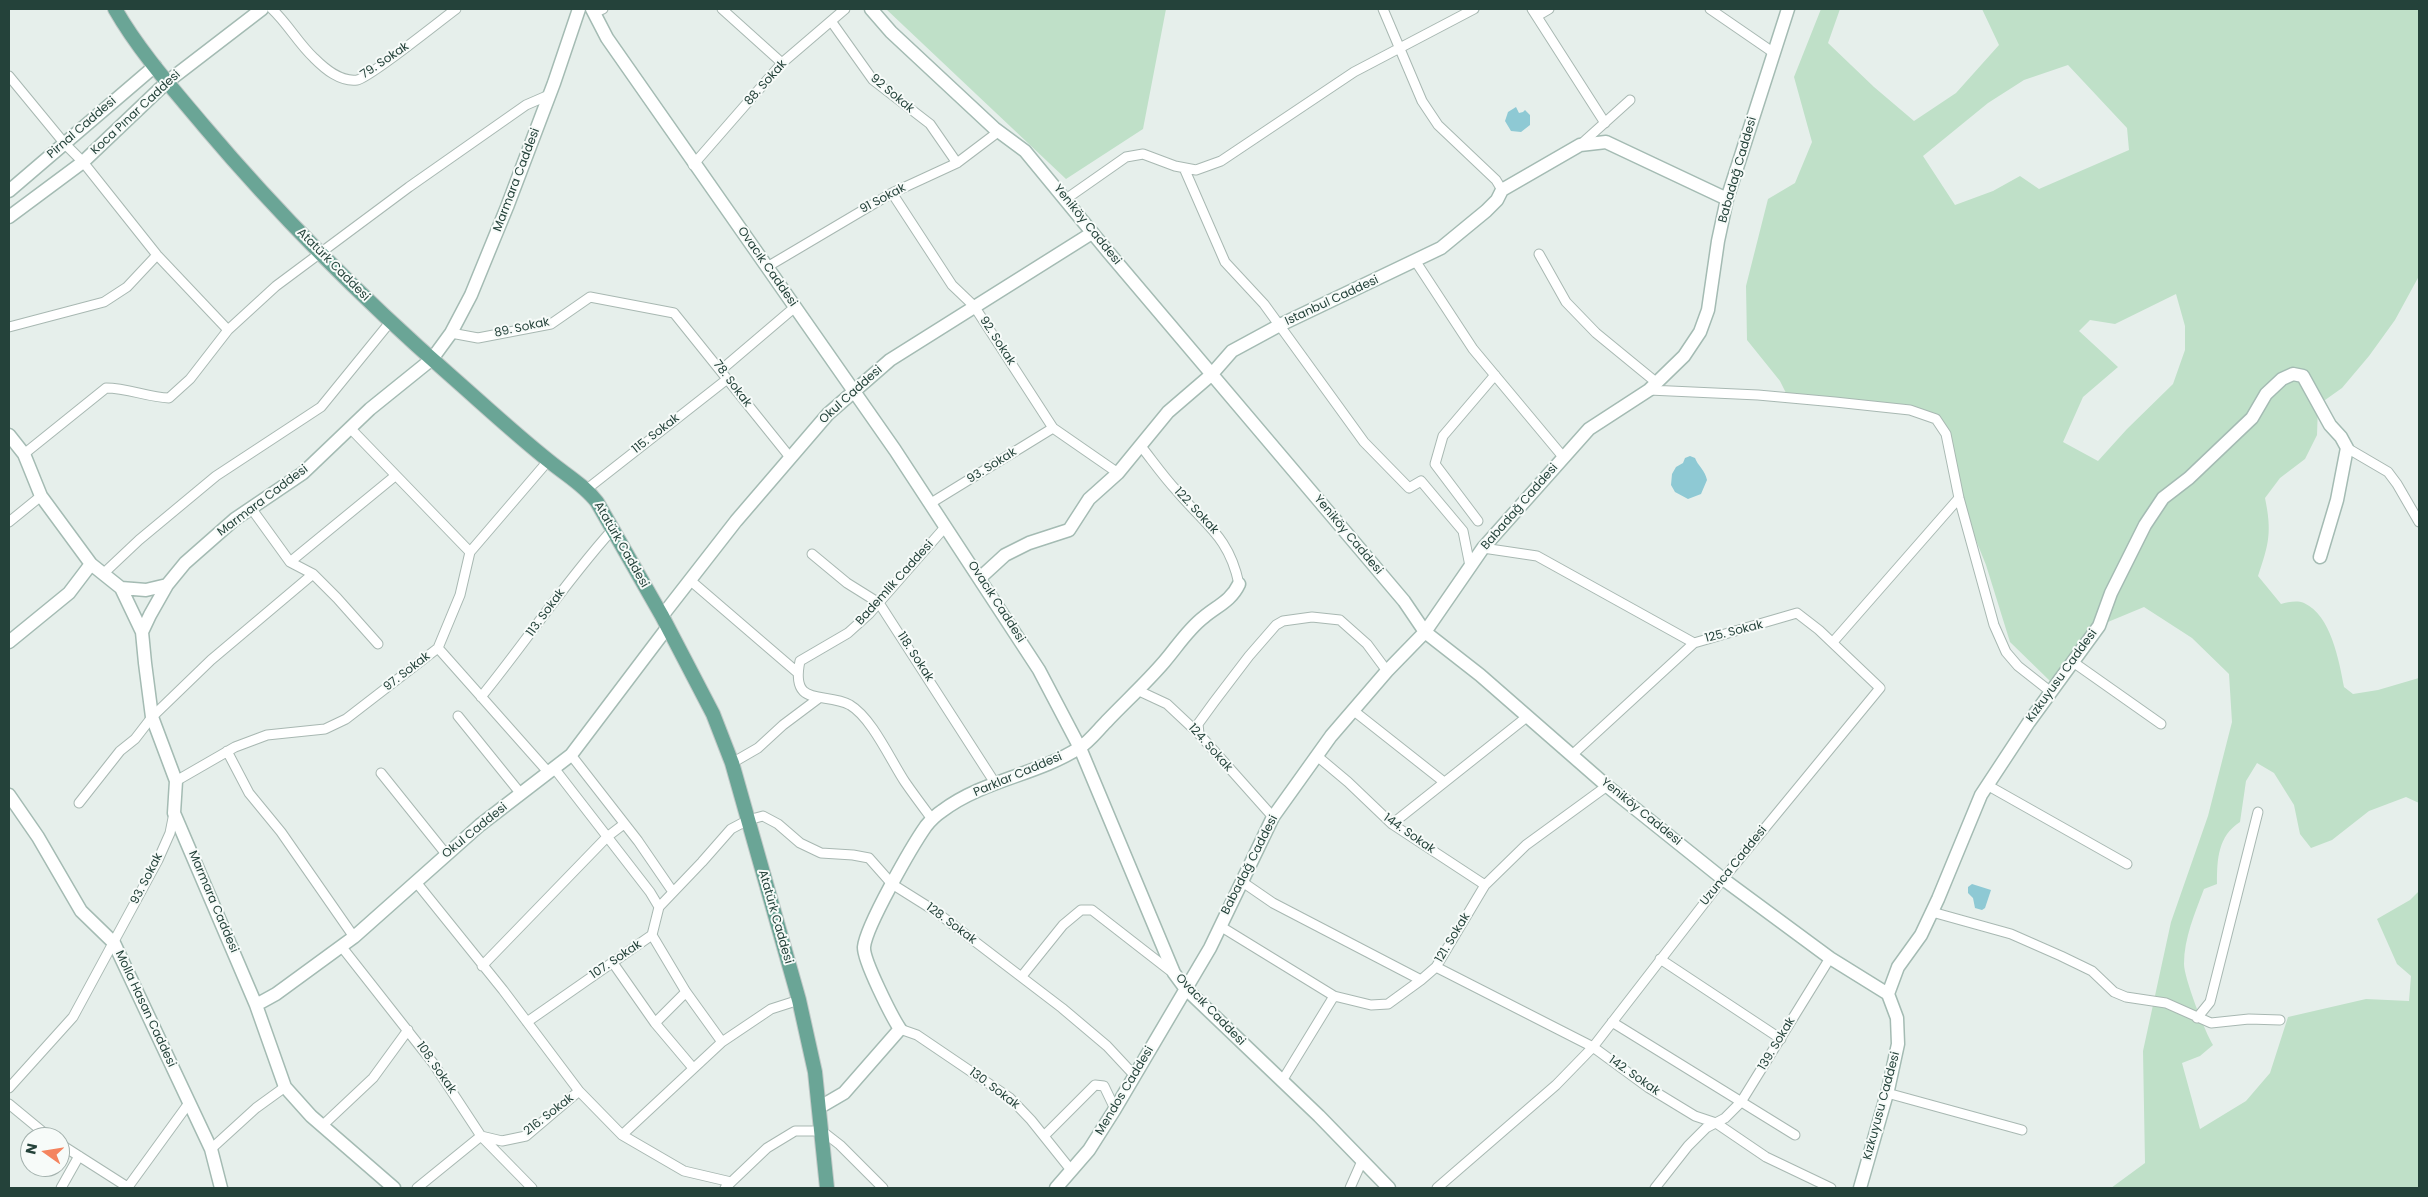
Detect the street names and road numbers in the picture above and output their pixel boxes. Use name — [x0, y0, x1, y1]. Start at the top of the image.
street label: 79. Sokak — [358, 40, 412, 82]
street label: 88. Sokak — [742, 57, 790, 109]
street label: Koca Pınar Caddesi — [88, 68, 184, 158]
street label: 92 Sokak — [867, 71, 917, 117]
street label: Pirnal Caddesi — [45, 94, 119, 162]
street label: Babadağ Caddesi — [1716, 115, 1760, 225]
street label: Marmara Caddesi — [491, 126, 543, 234]
street label: 91 Sokak — [858, 181, 908, 217]
street label: Yeniköy Caddesi — [1050, 182, 1124, 268]
street label: Ovacık Caddesi — [734, 224, 800, 310]
street label: Atatürk Caddesi — [294, 226, 372, 304]
street label: Istanbul Caddesi — [1283, 273, 1381, 329]
street label: 92. Sokak — [976, 314, 1018, 368]
street label: 89. Sokak — [493, 315, 551, 341]
street label: 78. Sokak — [710, 358, 754, 410]
street label: Okul Caddesi — [817, 363, 885, 427]
street label: 115. Sokak — [629, 411, 683, 457]
street label: 93. Sokak — [965, 445, 1019, 487]
street label: Babadağ Caddesi — [1479, 461, 1561, 553]
street label: Marmara Caddesi — [215, 462, 311, 540]
street label: 122. Sokak — [1171, 485, 1221, 537]
street label: Yeniköy Caddesi — [1311, 492, 1385, 578]
street label: Atatürk Caddesi — [591, 500, 651, 590]
street label: Bademlik Caddesi — [853, 538, 937, 628]
street label: Ovacık Caddesi — [964, 559, 1028, 645]
street label: 113. Sokak — [524, 586, 568, 640]
street label: 125. Sokak — [1704, 618, 1764, 646]
street label: Kızkuyusu Caddesi — [2023, 627, 2101, 725]
street label: 118. Sokak — [894, 630, 936, 684]
street label: 97. Sokak — [381, 649, 433, 695]
street label: 124. Sokak — [1185, 721, 1235, 775]
street label: Parklar Caddesi — [972, 750, 1064, 800]
street label: Yeniköy Caddesi — [1598, 775, 1684, 849]
street label: Okul Caddesi — [439, 800, 511, 862]
street label: 144. Sokak — [1380, 811, 1438, 857]
street label: Babadağ Caddesi — [1219, 813, 1281, 917]
street label: Uzunca Caddesi — [1698, 823, 1770, 909]
street label: Marmara Caddesi — [185, 849, 241, 955]
street label: 93. Sokak — [128, 851, 166, 907]
street label: Atatürk Caddesi — [755, 869, 795, 965]
street label: 128. Sokak — [923, 900, 979, 948]
street label: 121. Sokak — [1433, 911, 1473, 965]
street label: 107. Sokak — [588, 938, 644, 982]
street label: Molla Hasan Caddesi — [112, 948, 178, 1070]
street label: Ovacık Caddesi — [1172, 971, 1248, 1049]
street label: 139. Sokak — [1756, 1015, 1798, 1073]
street label: 108. Sokak — [413, 1039, 459, 1097]
street label: Mendos Caddesi — [1093, 1044, 1157, 1138]
street label: Kızkuyusu Caddesi — [1861, 1050, 1903, 1162]
street label: 142. Sokak — [1606, 1053, 1662, 1099]
street label: 130. Sokak — [966, 1065, 1022, 1113]
street label: 216. Sokak — [521, 1091, 577, 1139]

